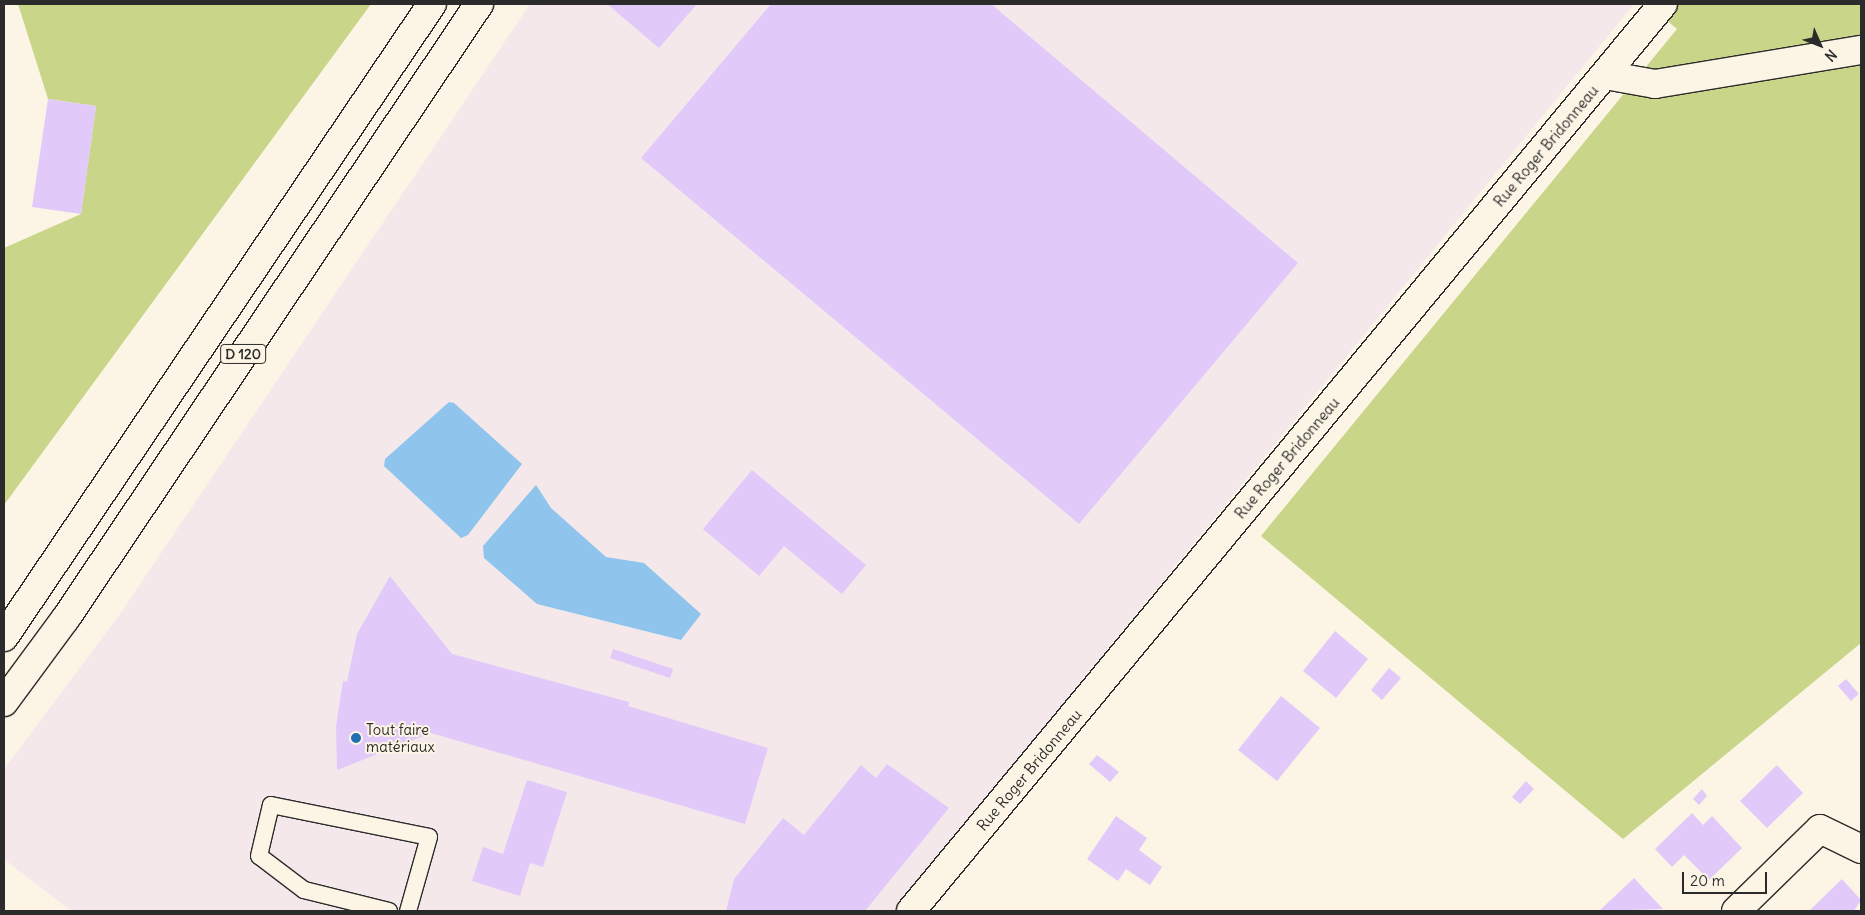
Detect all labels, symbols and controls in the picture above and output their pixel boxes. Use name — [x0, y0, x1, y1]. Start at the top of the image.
north arrow — [1795, 20, 1845, 70]
text: N — [1821, 46, 1841, 65]
street label: Rue Roger Bridonneau — [1490, 82, 1602, 210]
road number: D 120 — [219, 342, 267, 366]
street label: Rue Roger Bridonneau — [1231, 394, 1343, 522]
street label: Rue Roger Bridonneau — [973, 706, 1085, 834]
place label: Tout faire matériaux — [366, 720, 435, 755]
marker: Tout faire matériaux — [350, 732, 362, 744]
scale bar — [1685, 862, 1770, 894]
text: 20 m — [1690, 871, 1725, 890]

